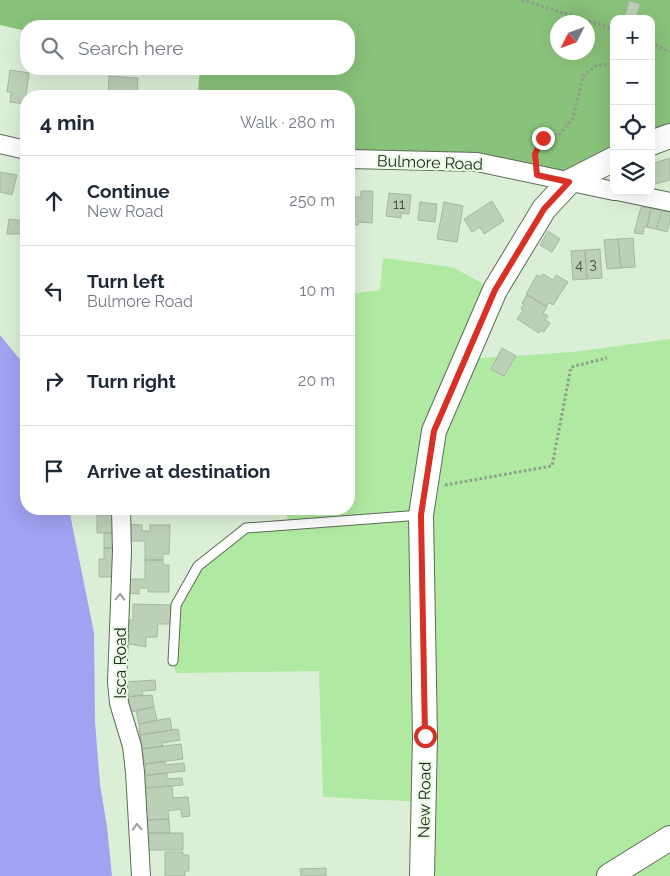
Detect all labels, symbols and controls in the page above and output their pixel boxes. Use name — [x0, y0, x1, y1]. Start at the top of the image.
north arrow — [550, 15, 595, 60]
map controls — [610, 15, 655, 195]
button: + — [610, 15, 655, 60]
search box — [20, 20, 355, 75]
icon: search — [38, 34, 66, 62]
text: Search here — [78, 37, 184, 59]
button: − — [610, 60, 655, 105]
button: locate — [610, 105, 655, 150]
text: 4 min — [40, 110, 95, 135]
text: Walk · 280 m — [240, 113, 335, 132]
route end — [532, 127, 555, 150]
button: layers — [610, 150, 655, 195]
street label: Bulmore Road — [377, 151, 483, 174]
text: Continue — [87, 180, 170, 202]
icon: ahead — [40, 187, 68, 215]
text: 250 m — [289, 191, 335, 210]
house number: 11 — [393, 196, 405, 212]
text: New Road — [87, 202, 163, 221]
house number: 3 — [589, 256, 597, 272]
house number: 4 — [575, 257, 583, 273]
text: Turn left — [87, 270, 164, 292]
icon: left — [40, 277, 68, 305]
text: 10 m — [300, 281, 335, 300]
text: Bulmore Road — [87, 292, 193, 311]
icon: right — [40, 367, 68, 395]
text: Turn right — [87, 370, 176, 392]
text: 20 m — [298, 371, 335, 390]
icon: arrive — [40, 457, 68, 485]
text: Arrive at destination — [87, 460, 271, 482]
one-way arrow — [115, 593, 126, 601]
street label: Isca Road — [111, 627, 130, 699]
route start — [414, 725, 437, 748]
street label: New Road — [414, 762, 435, 838]
one-way arrow — [132, 823, 143, 831]

